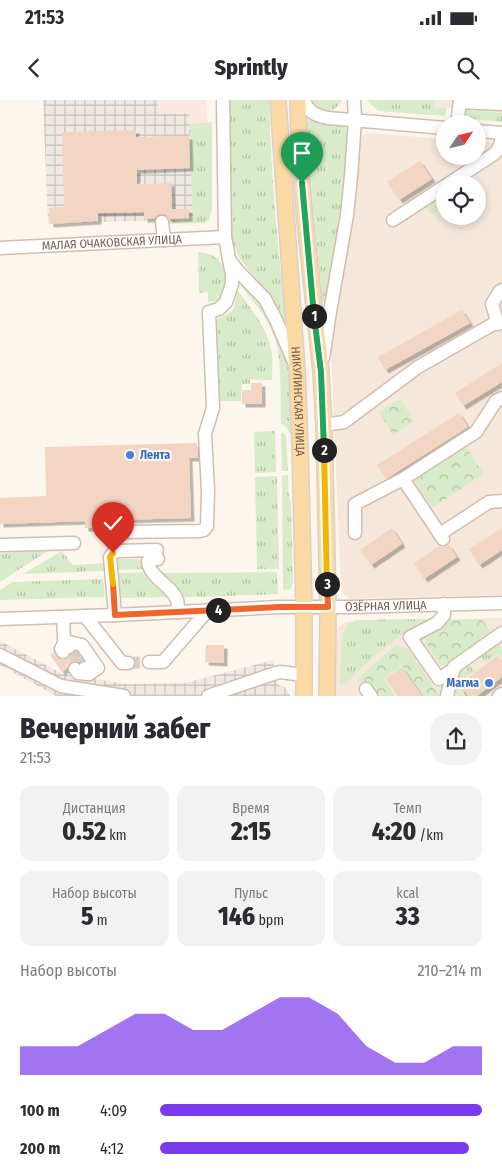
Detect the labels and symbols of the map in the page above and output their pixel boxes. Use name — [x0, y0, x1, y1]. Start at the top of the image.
north arrow — [436, 115, 486, 165]
pin — [281, 132, 323, 183]
street label: МАЛАЯ ОЧАКОВСКАЯ УЛИЦА — [41, 232, 183, 253]
pin: 1 — [302, 304, 326, 328]
street label: НИКУЛИНСКАЯ УЛИЦА — [288, 346, 307, 457]
pin: 2 — [312, 438, 336, 462]
place label: Лента — [140, 448, 170, 462]
marker: Лента — [124, 449, 136, 461]
pin — [92, 502, 134, 553]
pin: 3 — [314, 572, 340, 596]
pin: 4 — [206, 598, 230, 622]
street label: ОЗЁРНАЯ УЛИЦА — [345, 598, 427, 614]
place label: Магма — [447, 676, 479, 690]
marker: Магма — [483, 677, 495, 689]

